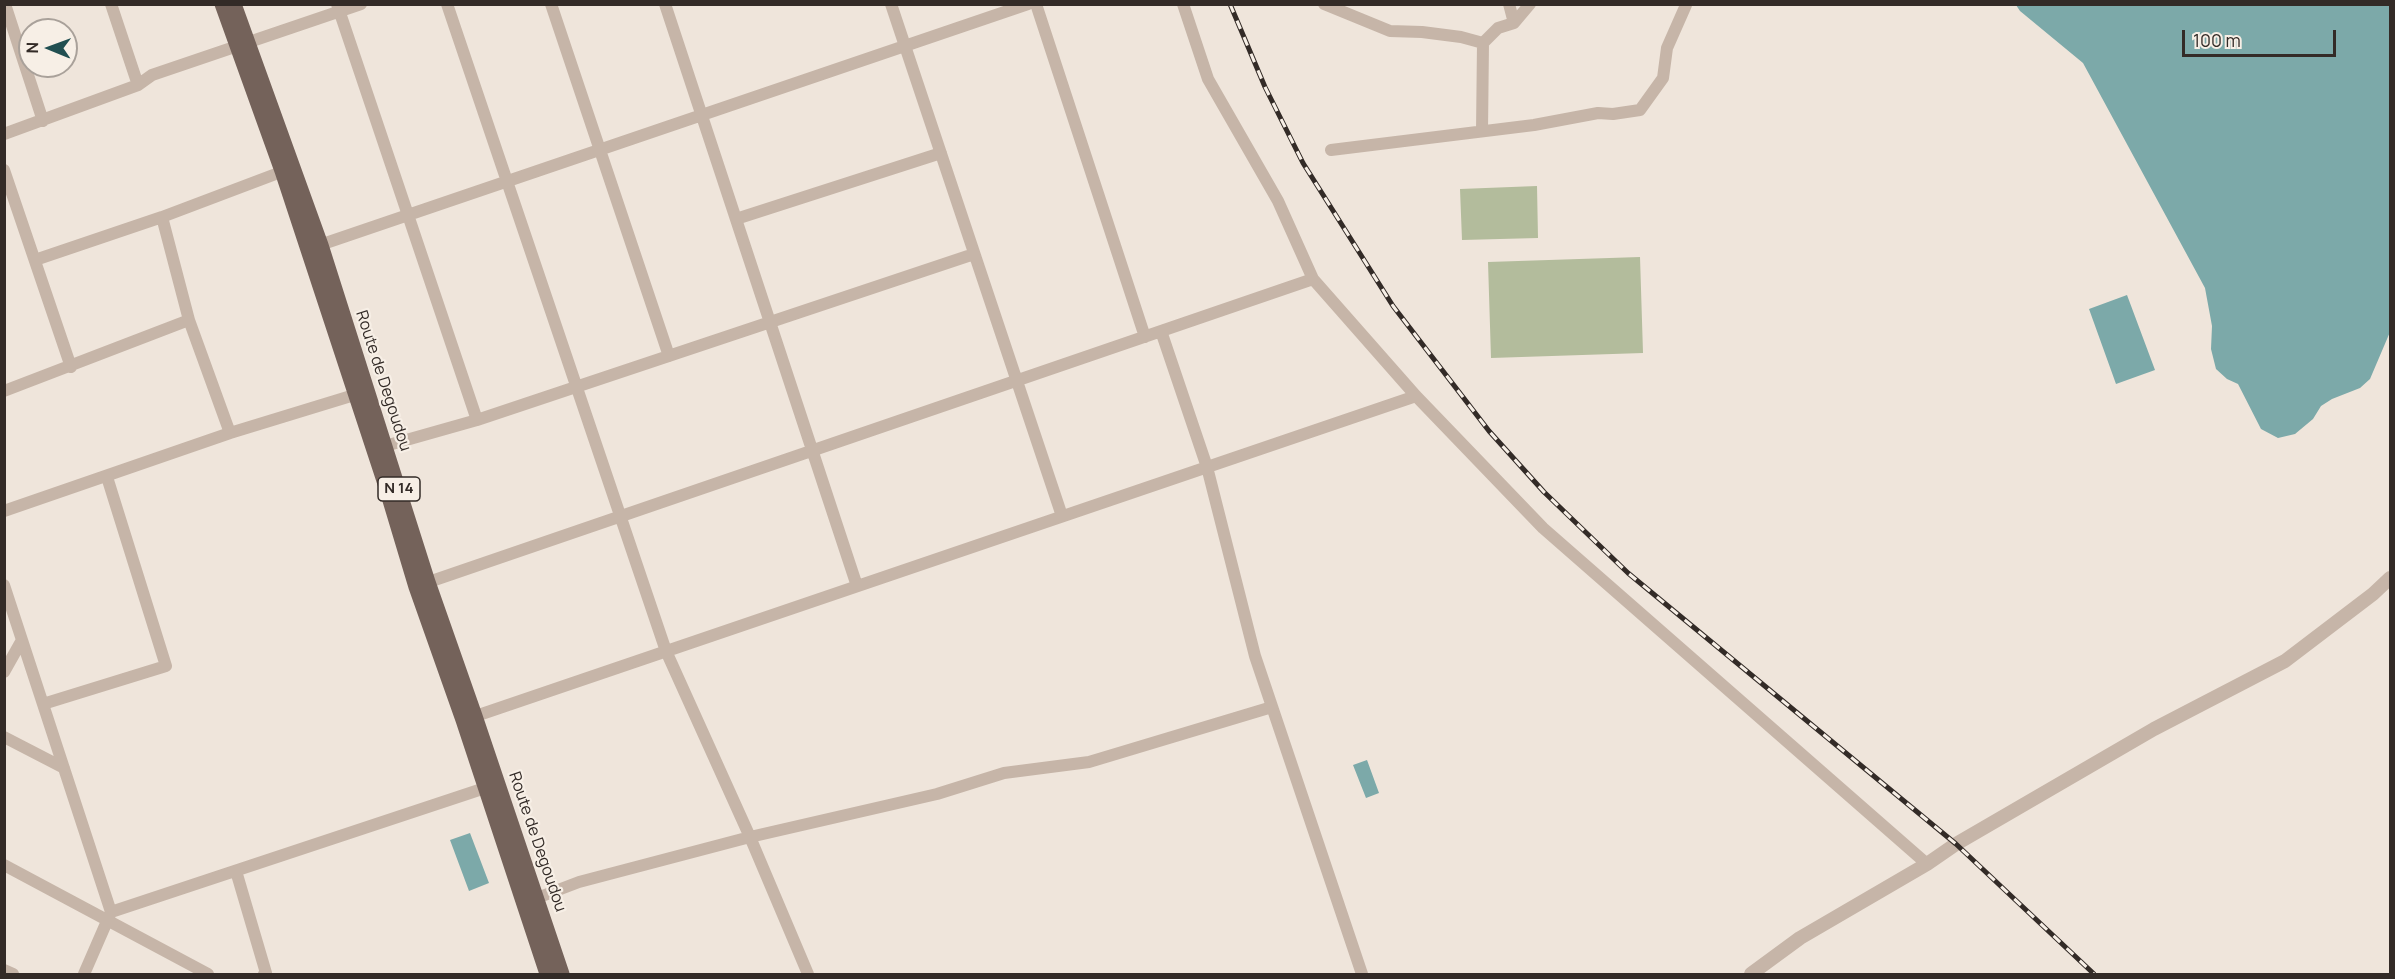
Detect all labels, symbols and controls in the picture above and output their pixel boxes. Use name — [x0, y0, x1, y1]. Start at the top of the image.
north arrow — [18, 18, 78, 78]
scale bar — [2185, 18, 2340, 56]
text: 100 m — [2193, 28, 2241, 52]
text: N — [21, 42, 43, 54]
street label: Route de Degoudou — [351, 308, 415, 454]
road number: N 14 — [378, 477, 420, 501]
street label: Route de Degoudou — [504, 770, 570, 914]

